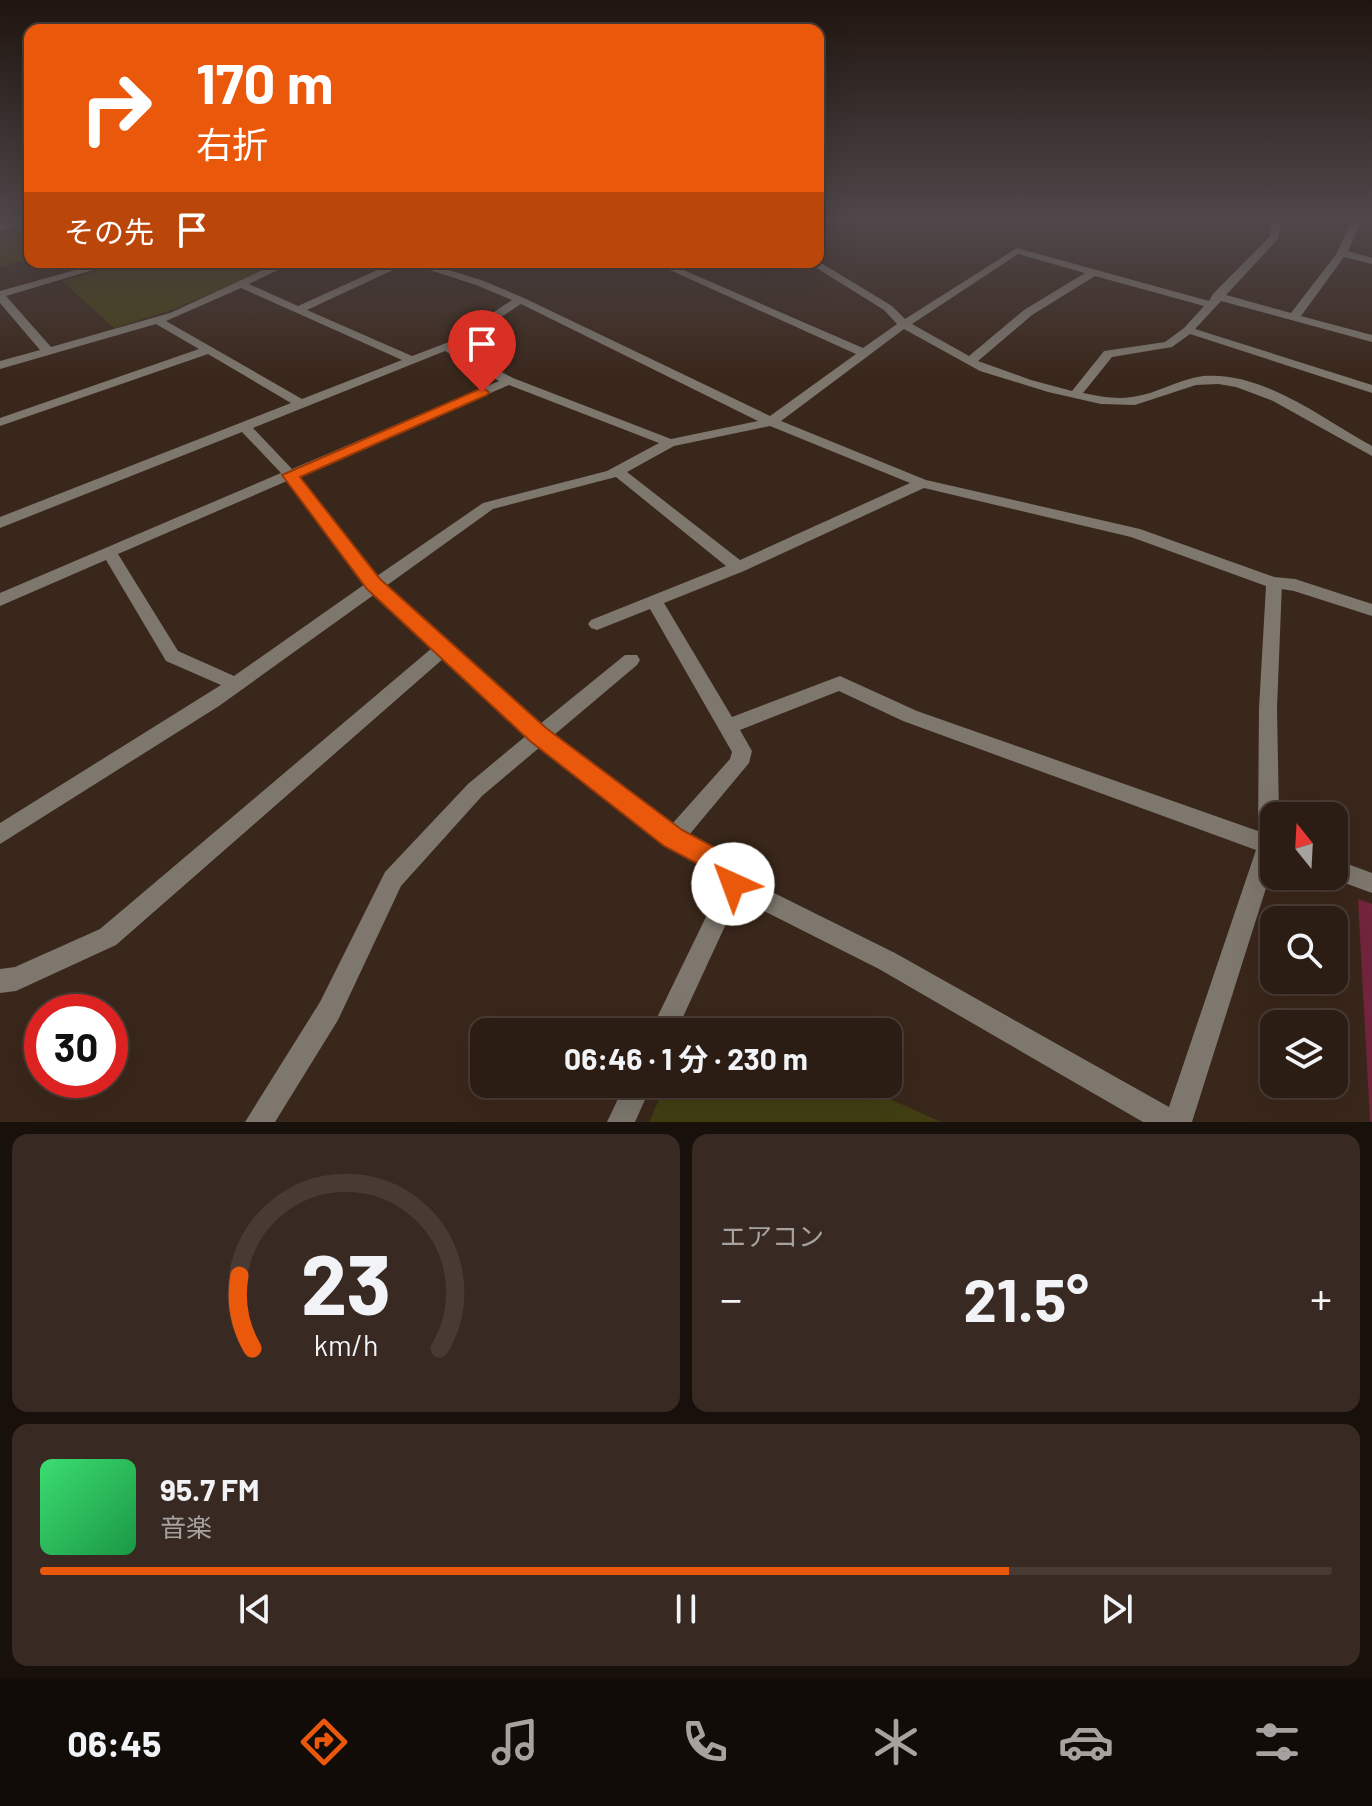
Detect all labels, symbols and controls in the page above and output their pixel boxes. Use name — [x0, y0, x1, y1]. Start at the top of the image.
text: 170 m — [196, 48, 333, 115]
icon: right — [64, 56, 168, 160]
text: 右折 — [196, 122, 268, 165]
icon: arrive — [170, 208, 214, 252]
text: その先 — [64, 213, 154, 249]
pin — [448, 310, 516, 392]
icon: arrive — [460, 322, 504, 366]
north arrow — [1260, 802, 1348, 890]
map controls — [1260, 802, 1348, 1098]
position arrow — [691, 842, 775, 926]
button: search — [1260, 906, 1348, 994]
speed limit sign: 30 — [24, 994, 128, 1098]
button: layers — [1260, 1010, 1348, 1098]
text: 06:46 · 1 分 · 230 m — [564, 1040, 808, 1076]
text: エアコン — [720, 1220, 824, 1251]
text: 23 — [301, 1232, 391, 1332]
text: 21.5° — [963, 1262, 1089, 1334]
text: − — [720, 1271, 742, 1324]
text: + — [1310, 1271, 1332, 1324]
text: km/h — [314, 1327, 378, 1362]
text: 95.7 FM — [160, 1471, 259, 1507]
text: 音楽 — [160, 1511, 212, 1542]
icon: previous — [233, 1587, 277, 1631]
icon: pause — [664, 1587, 708, 1631]
icon: next — [1095, 1587, 1139, 1631]
icon: directions — [296, 1714, 352, 1770]
icon: music — [487, 1714, 543, 1770]
icon: phone — [677, 1714, 733, 1770]
icon: climate — [868, 1714, 924, 1770]
icon: car — [1058, 1714, 1114, 1770]
icon: filters — [1249, 1714, 1305, 1770]
text: 06:45 — [67, 1721, 161, 1764]

